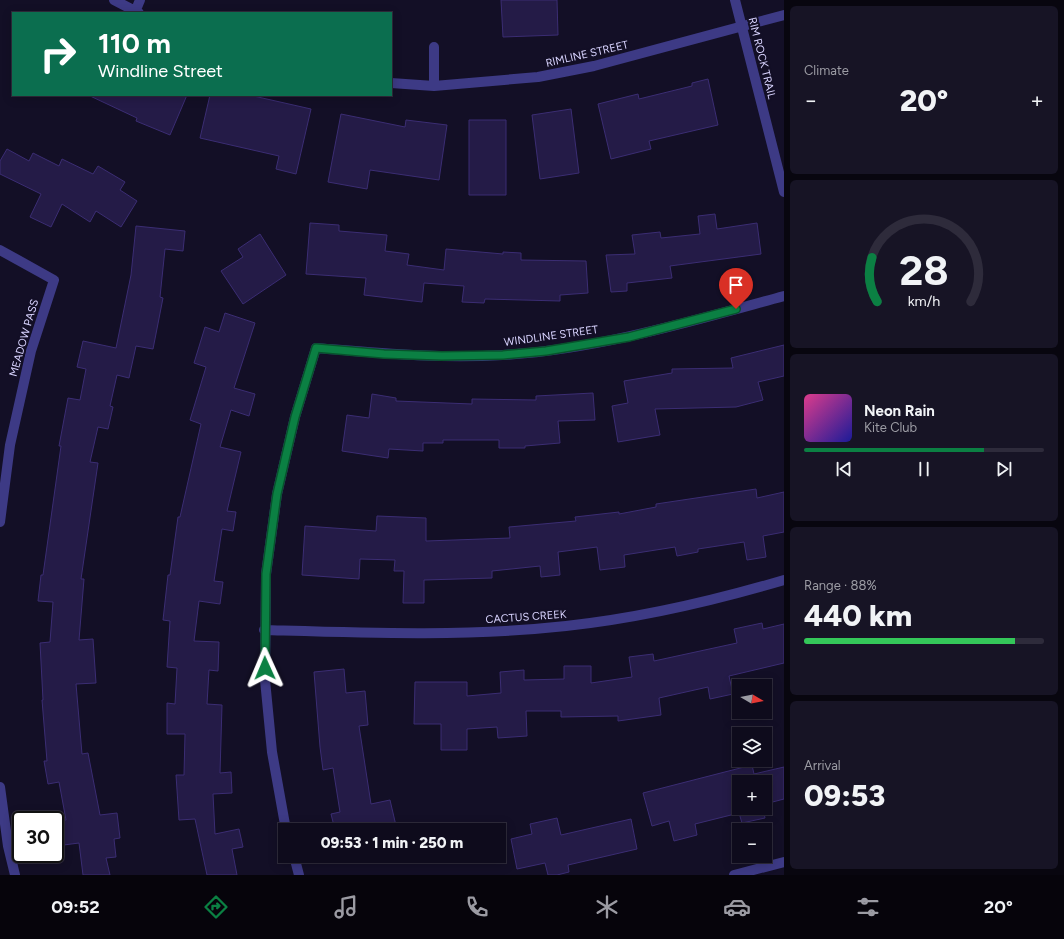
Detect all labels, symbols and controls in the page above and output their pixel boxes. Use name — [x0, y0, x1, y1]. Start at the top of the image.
street label: RIM ROCK TRAIL — [746, 16, 779, 100]
text: 110 m — [98, 26, 171, 60]
icon: right — [32, 28, 84, 80]
street label: RIMLINE STREET — [544, 38, 630, 70]
text: Windline Street — [98, 60, 223, 82]
text: Climate — [804, 63, 849, 78]
text: 20° — [900, 82, 948, 119]
text: − — [804, 87, 818, 114]
text: + — [1030, 87, 1044, 114]
text: 28 — [899, 244, 949, 294]
pin — [719, 268, 753, 309]
icon: arrive — [725, 274, 747, 296]
text: km/h — [908, 291, 940, 309]
street label: MEADOW PASS — [7, 298, 41, 378]
street label: WINDLINE STREET — [503, 323, 599, 349]
text: Neon Rain — [864, 402, 935, 420]
text: Kite Club — [864, 420, 917, 435]
icon: previous — [833, 458, 855, 480]
icon: pause — [913, 458, 935, 480]
icon: next — [993, 458, 1015, 480]
text: Range · 88% — [804, 578, 877, 593]
text: 440 km — [804, 597, 912, 634]
street label: CACTUS CREEK — [485, 608, 567, 626]
position arrow — [244, 647, 286, 689]
north arrow — [732, 679, 772, 719]
map controls — [732, 679, 772, 863]
button: layers — [732, 727, 772, 767]
text: Arrival — [804, 758, 841, 773]
button: + — [732, 775, 772, 815]
text: 09:53 — [804, 777, 885, 814]
speed limit sign: 30 — [12, 811, 64, 863]
button: − — [732, 823, 772, 863]
text: 09:53 · 1 min · 250 m — [321, 834, 463, 852]
icon: directions — [202, 893, 230, 921]
icon: music — [332, 893, 360, 921]
icon: phone — [463, 893, 491, 921]
icon: climate — [593, 893, 621, 921]
icon: car — [723, 893, 751, 921]
icon: filters — [854, 893, 882, 921]
text: 09:52 — [51, 896, 100, 918]
text: 20° — [984, 896, 1013, 918]

